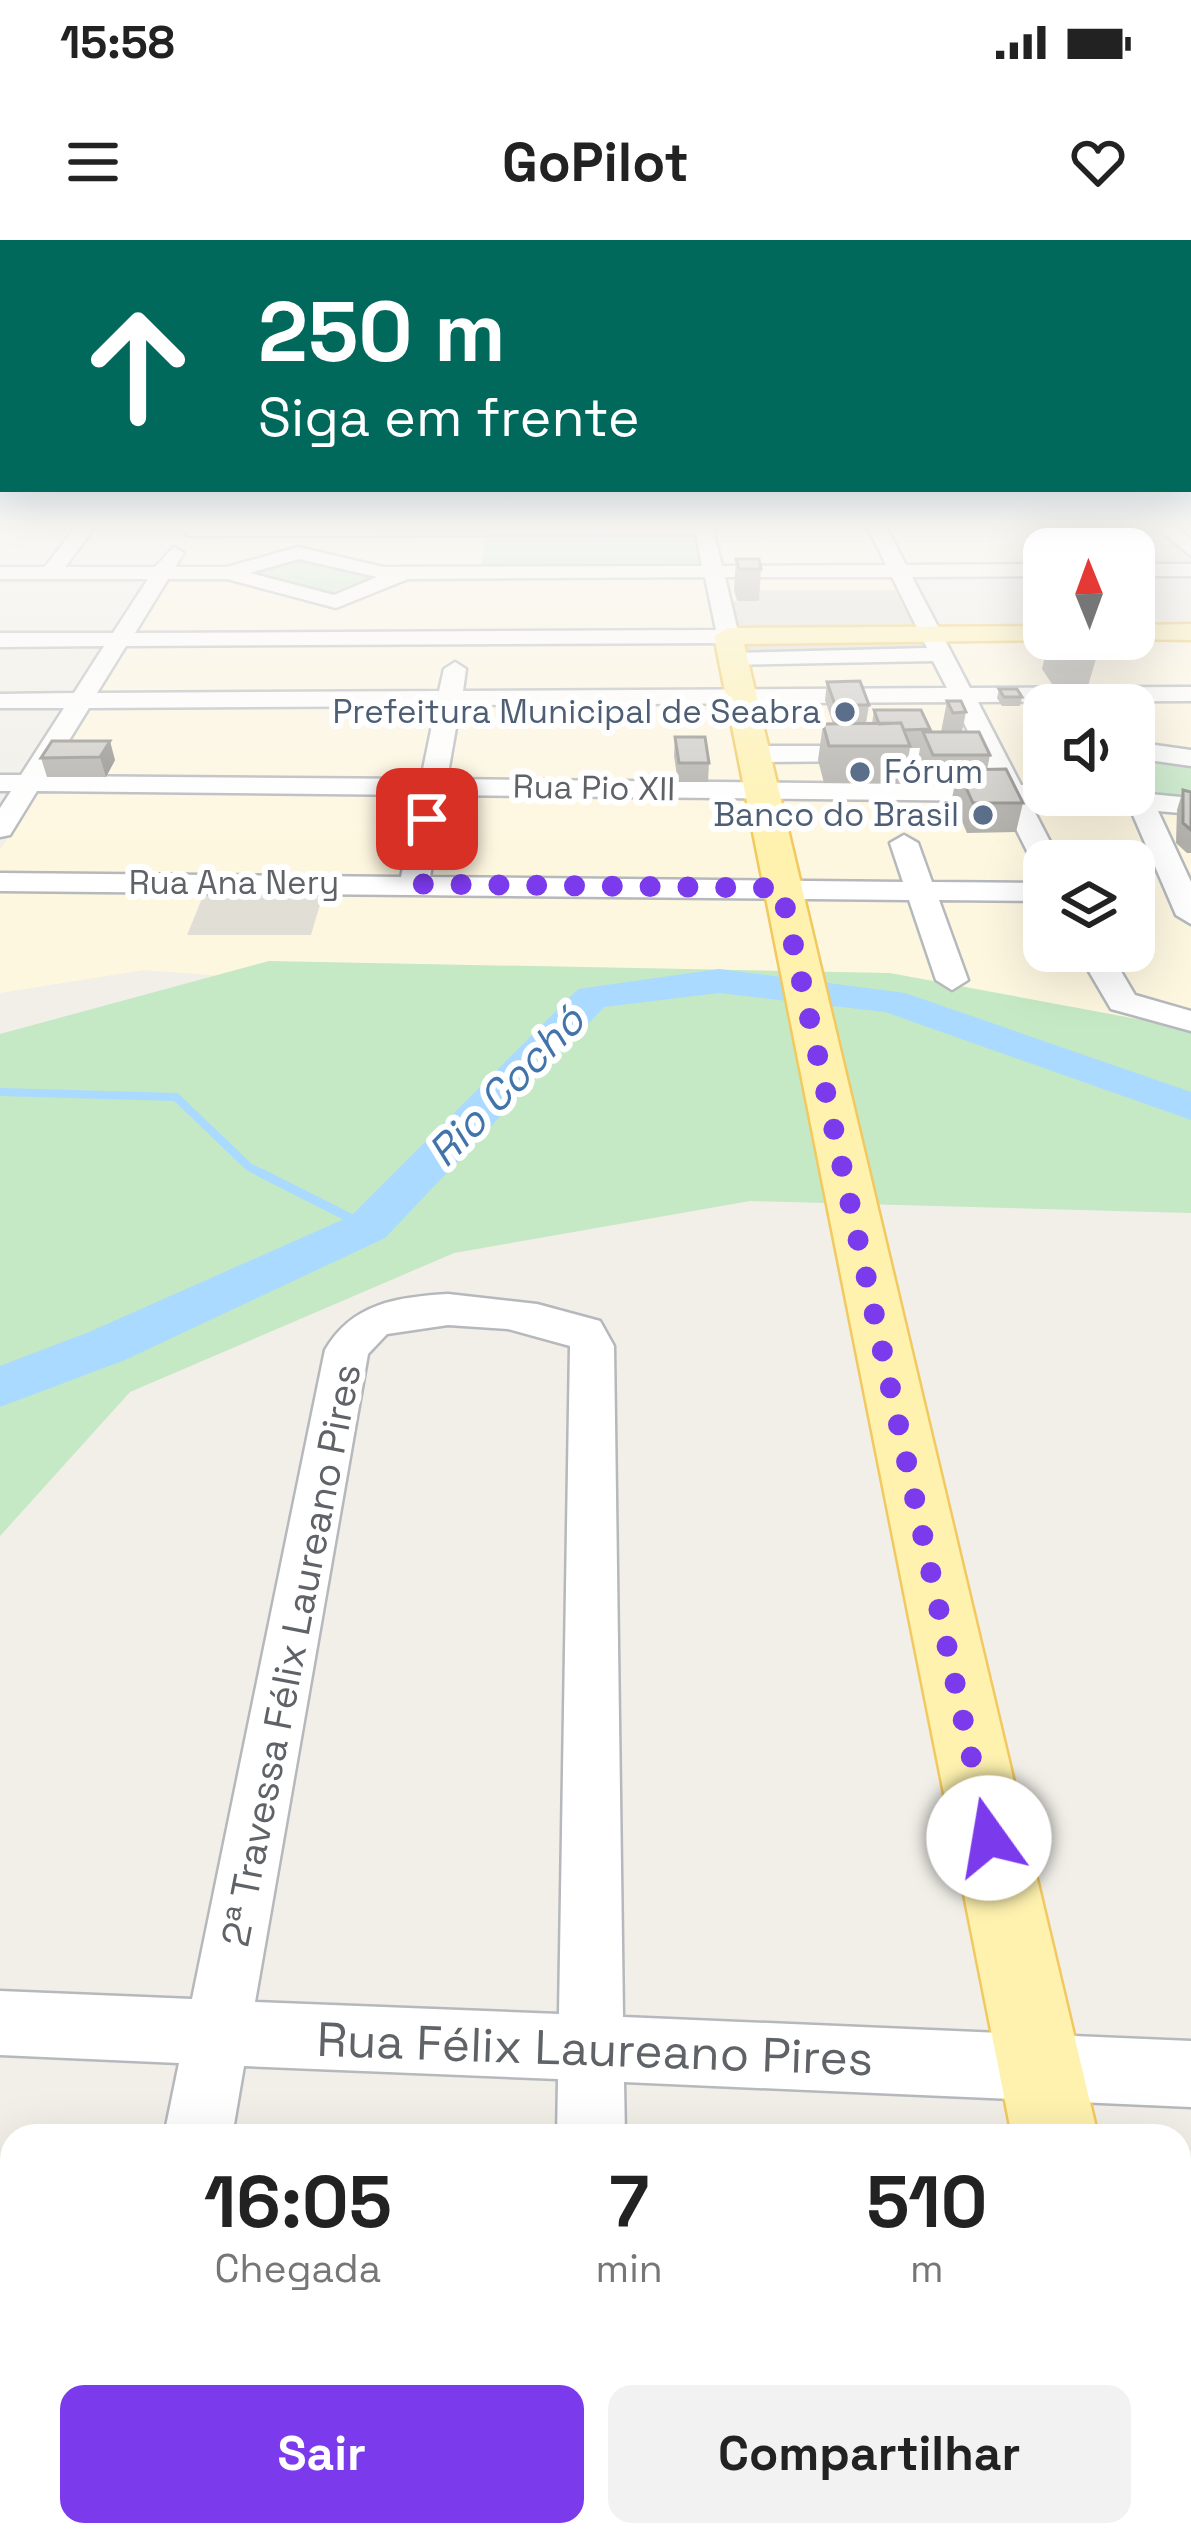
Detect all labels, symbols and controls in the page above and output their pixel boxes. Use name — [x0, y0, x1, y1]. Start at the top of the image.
text: 15:58 — [60, 14, 175, 71]
text: GoPilot — [502, 128, 689, 197]
icon: menu — [60, 129, 126, 195]
icon: heart — [1065, 129, 1131, 195]
text: 250 m — [258, 278, 506, 386]
icon: ahead — [60, 288, 216, 444]
text: Siga em frente — [258, 383, 640, 452]
north arrow — [1023, 528, 1155, 660]
map controls — [1023, 528, 1155, 972]
button: sound — [1023, 684, 1155, 816]
place label: Prefeitura Municipal de Seabra — [333, 691, 821, 733]
marker: Prefeitura Municipal de Seabra — [832, 699, 858, 725]
place label: Fórum — [884, 751, 983, 793]
marker: Fórum — [847, 759, 873, 785]
street label: Rua Pio XII — [512, 766, 676, 810]
pin — [376, 768, 478, 870]
icon: arrive — [394, 786, 460, 852]
place label: Banco do Brasil — [713, 794, 959, 836]
marker: Banco do Brasil — [970, 802, 996, 828]
button: layers — [1023, 840, 1155, 972]
street label: Rua Ana Nery — [129, 862, 339, 904]
water label: Rio Cochó — [416, 994, 596, 1178]
street label: 2ª Travessa Félix Laureano Pires — [210, 1360, 372, 1950]
position arrow — [926, 1775, 1052, 1901]
street label: Rua Félix Laureano Pires — [316, 2009, 874, 2089]
text: 16:05 — [204, 2156, 392, 2248]
text: 7 — [609, 2156, 649, 2248]
text: 510 — [866, 2156, 987, 2248]
text: Chegada — [215, 2244, 381, 2293]
text: min — [596, 2244, 663, 2293]
text: m — [910, 2244, 944, 2293]
button: Sair — [60, 2385, 584, 2523]
button: Compartilhar — [608, 2385, 1131, 2523]

